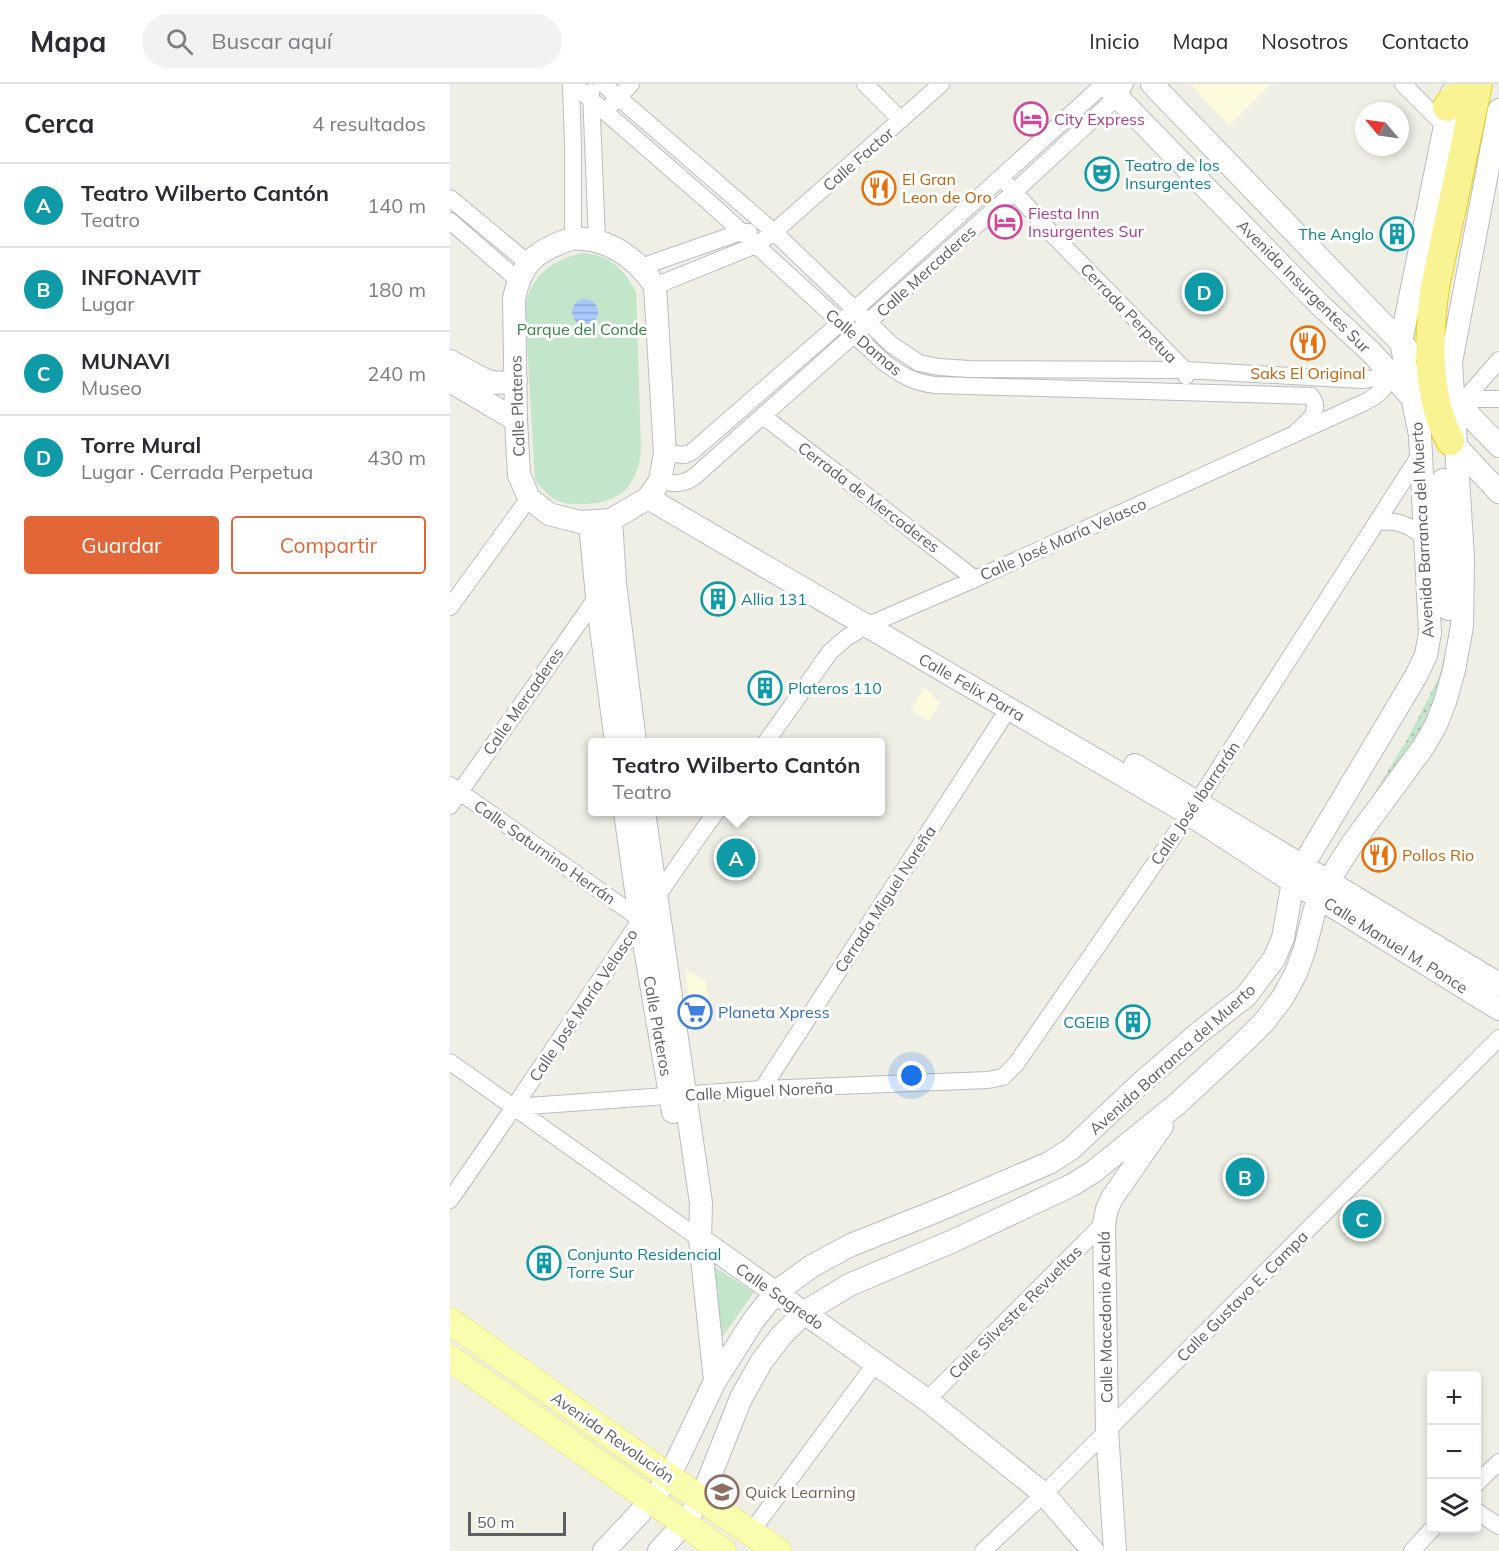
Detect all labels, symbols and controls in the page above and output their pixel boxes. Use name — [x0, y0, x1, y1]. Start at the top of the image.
search box — [142, 14, 562, 68]
text: Mapa — [30, 24, 106, 59]
icon: search — [163, 25, 196, 58]
text: Buscar aquí — [211, 27, 332, 55]
text: Inicio — [1089, 28, 1139, 54]
text: Mapa — [1172, 28, 1228, 54]
text: Nosotros — [1261, 28, 1348, 54]
text: Contacto — [1381, 28, 1469, 54]
hotel icon: City Express — [1013, 101, 1049, 137]
north arrow — [1355, 102, 1409, 156]
text: Cerca — [24, 107, 94, 140]
place label: City Express — [1054, 109, 1145, 129]
text: 4 resultados — [312, 111, 426, 136]
street label: Calle Factor — [818, 123, 898, 195]
place label: Teatro de los Insurgentes — [1125, 155, 1220, 193]
theatre icon: Teatro de los Insurgentes — [1084, 156, 1120, 192]
place label: El Gran Leon de Oro — [902, 169, 992, 207]
restaurant icon: El Gran Leon de Oro — [861, 170, 897, 206]
text: Teatro Wilberto Cantón — [81, 179, 329, 207]
text: A — [36, 193, 51, 218]
text: 140 m — [367, 193, 426, 218]
place label: Fiesta Inn Insurgentes Sur — [1028, 203, 1144, 241]
hotel icon: Fiesta Inn Insurgentes Sur — [987, 204, 1023, 240]
text: Teatro — [81, 207, 140, 232]
street label: Avenida Insurgentes Sur — [1233, 215, 1375, 357]
building icon: The Anglo — [1379, 216, 1415, 252]
street label: Calle Mercaderes — [872, 221, 980, 321]
place label: The Anglo — [1298, 224, 1374, 244]
street label: Cerrada Perpetua — [1076, 259, 1182, 367]
text: INFONAVIT — [81, 263, 201, 291]
pin: D — [1184, 270, 1224, 314]
text: B — [37, 277, 50, 302]
text: 180 m — [367, 277, 426, 302]
text: Lugar — [81, 291, 135, 316]
street label: Calle Damas — [822, 304, 906, 380]
park label: Parque del Conde — [517, 319, 647, 339]
restaurant icon: Saks El Original — [1290, 325, 1326, 361]
text: MUNAVI — [81, 347, 170, 375]
street label: Calle Plateros — [505, 355, 529, 457]
text: C — [37, 361, 50, 386]
text: 240 m — [367, 361, 426, 386]
place label: Saks El Original — [1250, 363, 1366, 383]
text: Museo — [81, 375, 142, 400]
street label: Avenida Barranca del Muerto — [1406, 421, 1438, 639]
text: Torre Mural — [81, 431, 201, 459]
street label: Cerrada de Mercaderes — [794, 437, 944, 557]
text: D — [36, 445, 51, 470]
text: 430 m — [367, 445, 426, 470]
text: Lugar · Cerrada Perpetua — [81, 459, 313, 484]
street label: Calle José María Velasco — [977, 493, 1149, 585]
button: Guardar — [24, 516, 219, 574]
button: Compartir — [231, 516, 426, 574]
building icon: Allia 131 — [700, 581, 736, 617]
place label: Allia 131 — [741, 589, 807, 609]
street label: Calle Mercaderes — [478, 643, 568, 759]
street label: Calle Felix Parra — [915, 649, 1029, 725]
building icon: Plateros 110 — [747, 670, 783, 706]
place label: Plateros 110 — [788, 678, 882, 698]
street label: Calle José Ibarrarán — [1146, 737, 1244, 869]
popup — [588, 738, 885, 816]
text: Teatro Wilberto Cantón — [613, 751, 860, 779]
text: Teatro — [613, 779, 672, 804]
street label: Calle Saturnino Herrán — [470, 796, 620, 908]
street label: Cerrada Miguel Noreña — [830, 822, 940, 976]
pin: A — [716, 836, 756, 880]
restaurant icon: Pollos Rio — [1361, 837, 1397, 873]
place label: Pollos Rio — [1402, 845, 1474, 865]
street label: Calle Manuel M. Ponce — [1320, 893, 1472, 997]
street label: Calle José María Velasco — [524, 925, 642, 1085]
street label: Calle Plateros — [639, 974, 677, 1078]
street label: Avenida Barranca del Muerto — [1085, 979, 1259, 1139]
supermarket icon: Planeta Xpress — [677, 994, 713, 1030]
place label: Planeta Xpress — [718, 1002, 830, 1022]
building icon: CGEIB — [1115, 1004, 1151, 1040]
place label: CGEIB — [1063, 1012, 1110, 1032]
your location — [897, 1061, 926, 1090]
street label: Calle Miguel Noreña — [684, 1077, 834, 1105]
pin: B — [1226, 1154, 1264, 1200]
pin: C — [1342, 1196, 1382, 1242]
street label: Calle Gustavo E. Campa — [1172, 1226, 1312, 1366]
street label: Calle Macedonio Alcalá — [1093, 1231, 1117, 1403]
street label: Calle Silvestre Revueltas — [944, 1241, 1086, 1383]
place label: Conjunto Residencial Torre Sur — [567, 1244, 721, 1282]
building icon: Conjunto Residencial Torre Sur — [526, 1245, 562, 1281]
street label: Calle Sagredo — [732, 1258, 828, 1334]
map controls — [1427, 1371, 1481, 1533]
button: + — [1427, 1371, 1481, 1425]
street label: Avenida Revolución — [548, 1387, 678, 1487]
button: − — [1427, 1425, 1481, 1479]
school or university icon: Quick Learning — [704, 1474, 740, 1510]
button: layers — [1427, 1479, 1481, 1533]
place label: Quick Learning — [745, 1482, 856, 1502]
scale bar — [468, 1509, 566, 1536]
text: 50 m — [477, 1512, 514, 1532]

